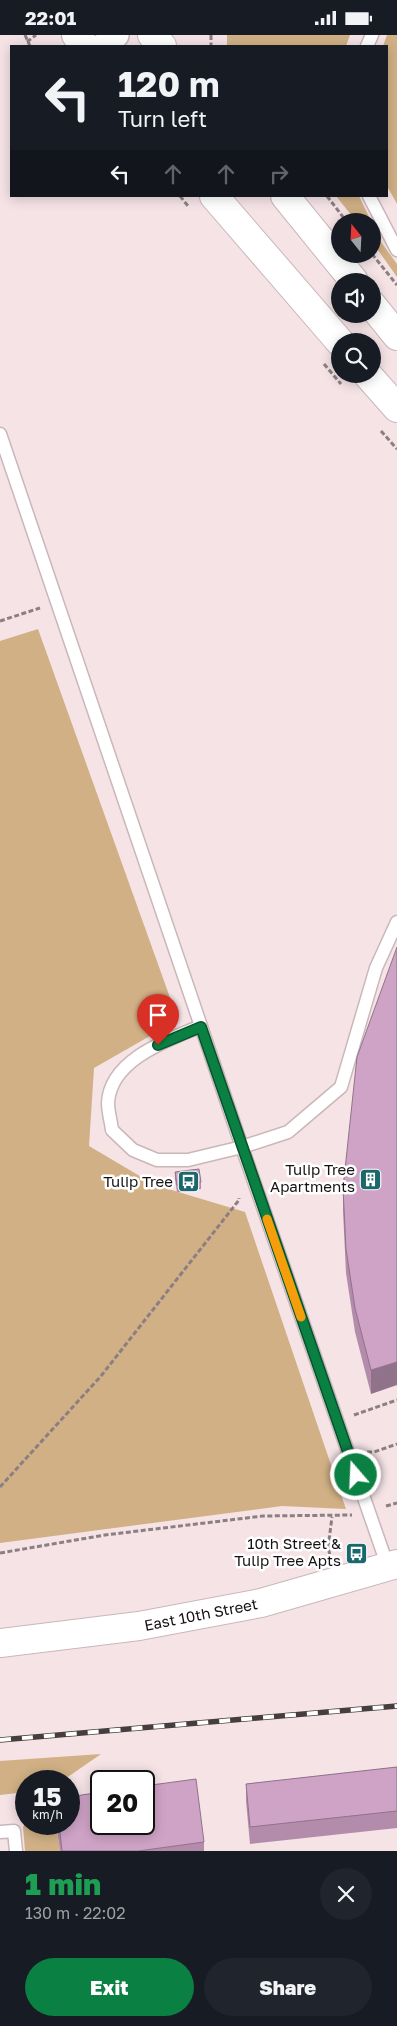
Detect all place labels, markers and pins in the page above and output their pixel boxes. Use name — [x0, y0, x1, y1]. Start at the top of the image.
pin — [137, 994, 179, 1045]
place label: Tulip Tree Apartments — [270, 1160, 355, 1195]
building icon: Tulip Tree Apartments — [359, 1167, 383, 1191]
bus stop icon: Tulip Tree — [177, 1170, 201, 1194]
place label: Tulip Tree — [103, 1172, 173, 1190]
place label: 10th Street & Tulip Tree Apts — [234, 1534, 341, 1569]
bus stop icon: 10th Street & Tulip Tree Apts — [345, 1541, 369, 1565]

